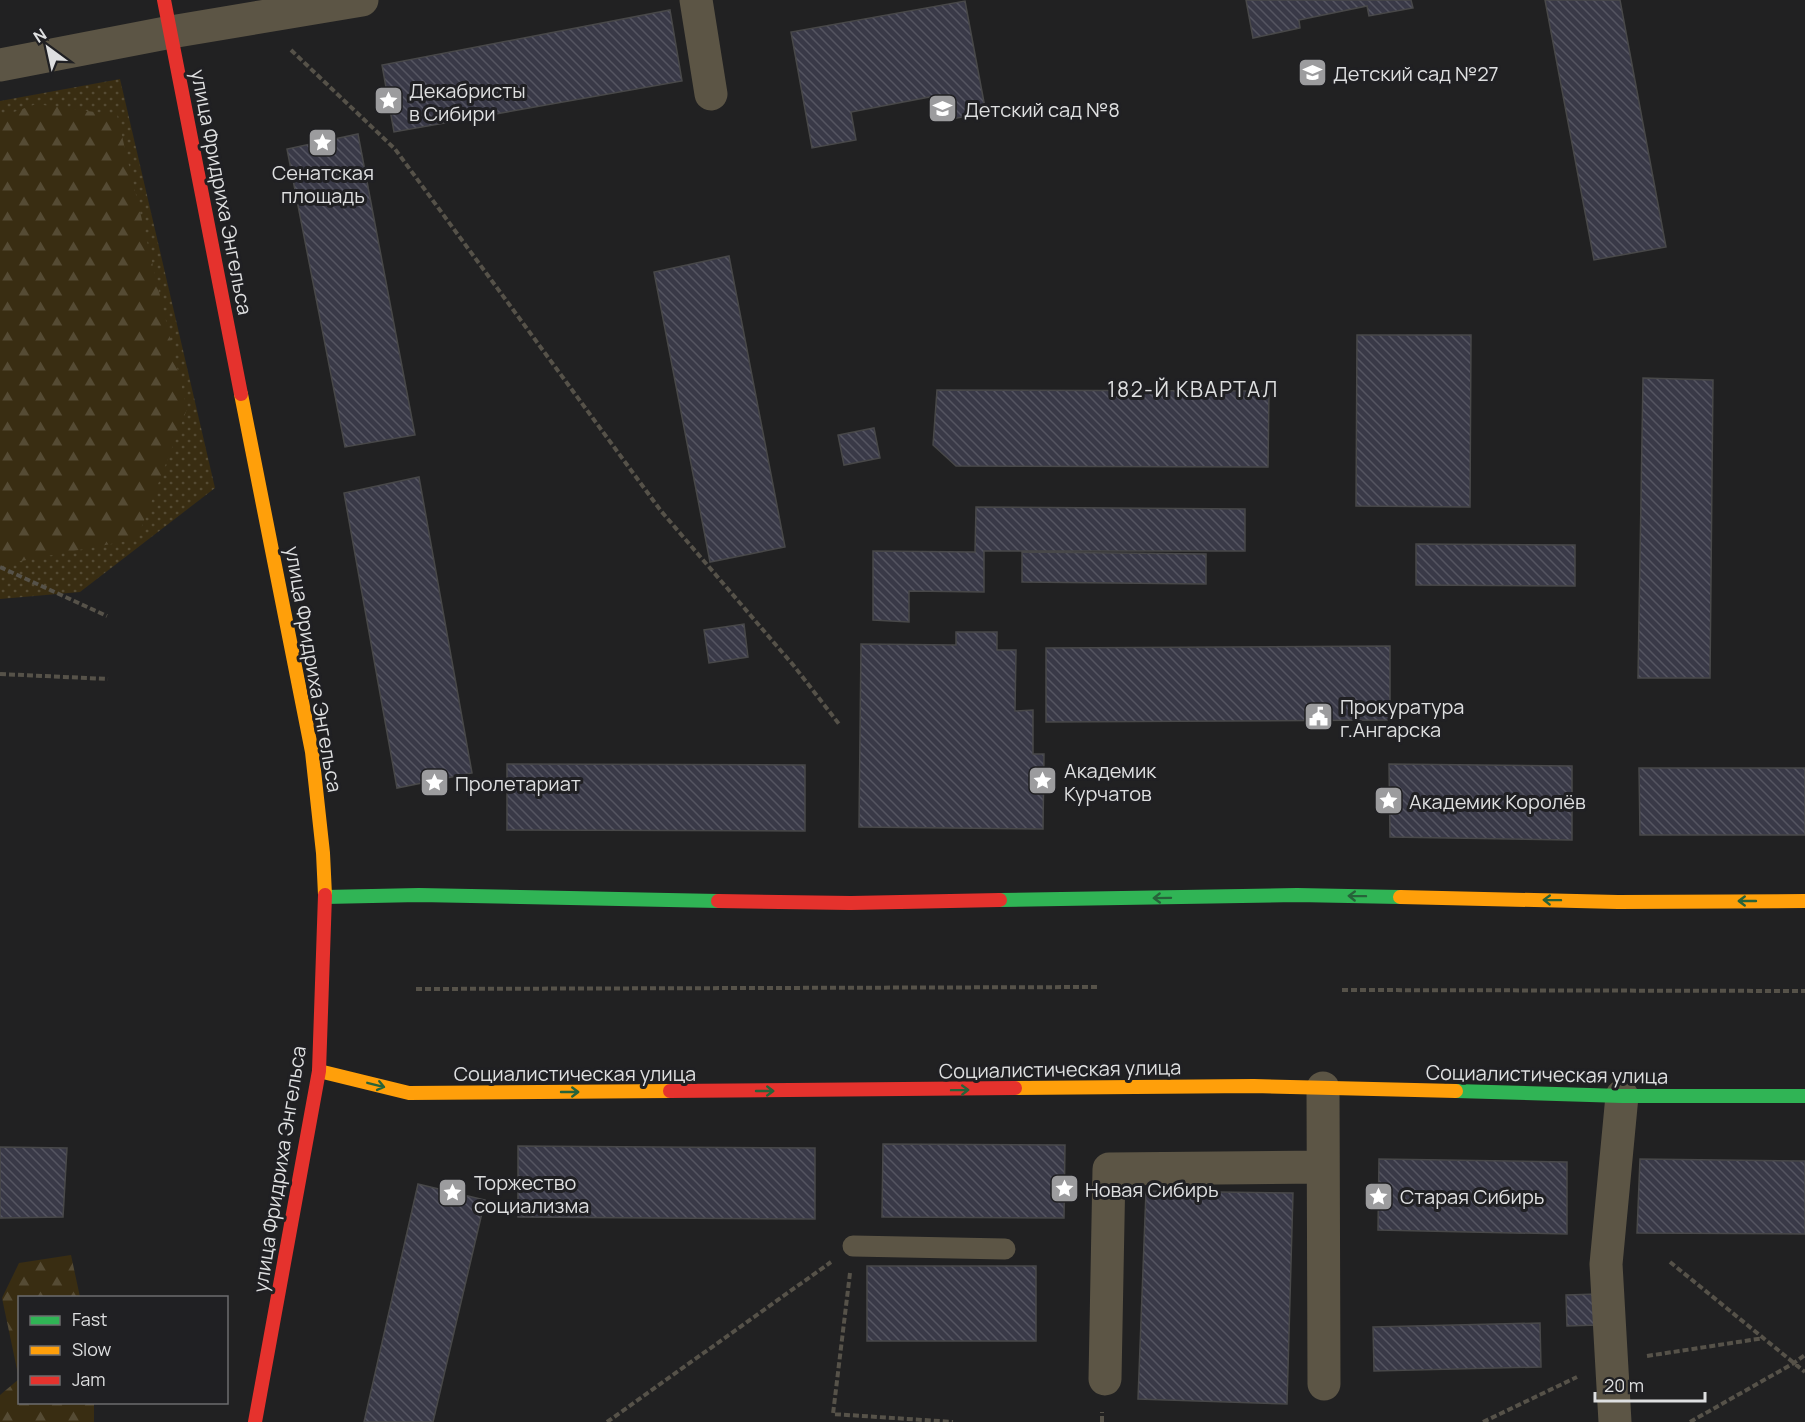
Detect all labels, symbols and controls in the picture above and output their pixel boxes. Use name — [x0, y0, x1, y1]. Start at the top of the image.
north arrow — [18, 18, 78, 78]
text: N — [29, 23, 51, 48]
school or university icon: Детский сад №27 — [1296, 57, 1328, 89]
place label: Детский сад №27 — [1333, 60, 1499, 87]
street label: улица Фридриха Энгельса — [185, 67, 259, 317]
place label: Декабристы в Сибири — [409, 77, 526, 127]
place icon: Декабристы в Сибири — [372, 85, 404, 117]
school or university icon: Детский сад №8 — [927, 93, 959, 125]
place label: Детский сад №8 — [964, 96, 1120, 123]
place icon: Сенатская площадь — [307, 126, 339, 158]
place label: Сенатская площадь — [272, 159, 374, 209]
district label: 182-Й КВАРТАЛ — [1107, 375, 1279, 403]
street label: улица Фридриха Энгельса — [279, 544, 349, 794]
place label: Прокуратура г.Ангарска — [1340, 693, 1464, 743]
public building icon: Прокуратура г.Ангарска — [1303, 701, 1335, 733]
place label: Академик Курчатов — [1064, 757, 1157, 807]
place icon: Академик Курчатов — [1027, 765, 1059, 797]
place icon: Пролетариат — [418, 767, 450, 799]
place label: Пролетариат — [455, 770, 581, 797]
place icon: Академик Королёв — [1372, 785, 1404, 817]
place label: Академик Королёв — [1409, 788, 1586, 815]
one-way arrow — [1347, 890, 1367, 902]
one-way arrow — [1152, 892, 1172, 903]
one-way arrow — [1542, 894, 1562, 906]
one-way arrow — [1737, 895, 1757, 907]
street label: улица Фридриха Энгельса — [246, 1044, 312, 1294]
street label: Социалистическая улица — [939, 1053, 1181, 1085]
street label: Социалистическая улица — [1426, 1058, 1668, 1090]
street label: Социалистическая улица — [454, 1060, 696, 1087]
one-way arrow — [366, 1079, 385, 1091]
one-way arrow — [949, 1084, 969, 1095]
one-way arrow — [754, 1085, 774, 1097]
one-way arrow — [559, 1086, 579, 1098]
place label: Торжество социализма — [474, 1169, 589, 1219]
place icon: Новая Сибирь — [1048, 1173, 1080, 1205]
place label: Новая Сибирь — [1085, 1176, 1219, 1203]
place icon: Торжество социализма — [437, 1177, 469, 1209]
place icon: Старая Сибирь — [1363, 1180, 1395, 1212]
place label: Старая Сибирь — [1400, 1183, 1544, 1210]
legend — [18, 1296, 228, 1404]
text: Fast — [72, 1307, 107, 1331]
text: Slow — [72, 1337, 112, 1361]
scale bar — [1595, 1365, 1704, 1403]
text: Jam — [72, 1367, 106, 1391]
text: 20 m — [1604, 1373, 1644, 1397]

